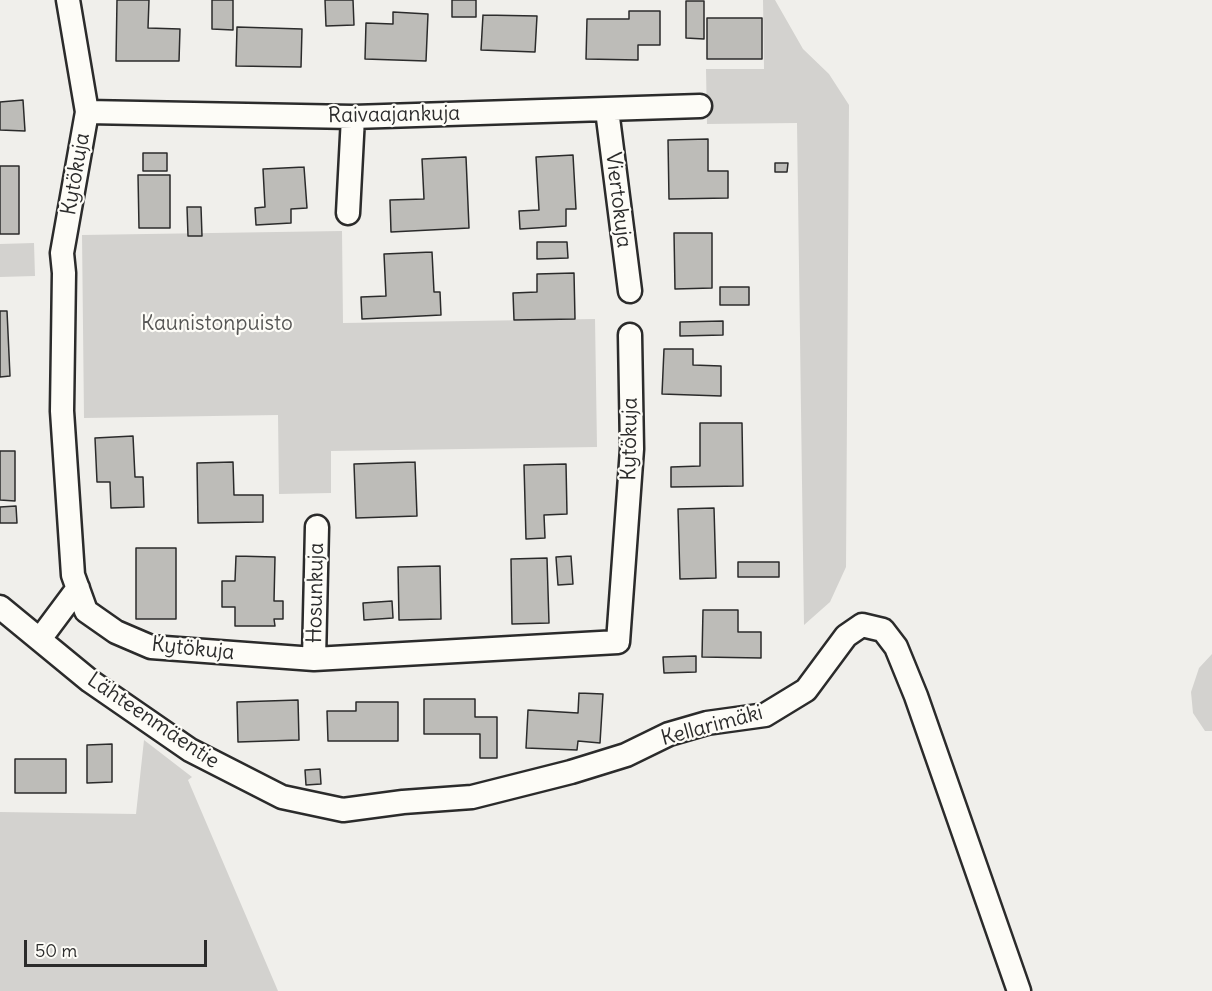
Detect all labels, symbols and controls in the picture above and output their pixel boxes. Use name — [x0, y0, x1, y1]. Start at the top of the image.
street label: Raivaajankuja — [328, 101, 460, 129]
street label: Kytökuja — [56, 131, 96, 217]
street label: Viertokuja — [600, 151, 636, 249]
park label: Kaunistonpuisto — [141, 311, 293, 337]
street label: Kytökuja — [617, 397, 643, 481]
street label: Hosunkuja — [303, 543, 329, 643]
street label: Kytökuja — [150, 632, 236, 666]
street label: Lähteenmäentie — [82, 668, 224, 774]
street label: Kellarimäki — [658, 700, 766, 752]
scale bar — [27, 928, 210, 966]
text: 50 m — [35, 939, 77, 962]

